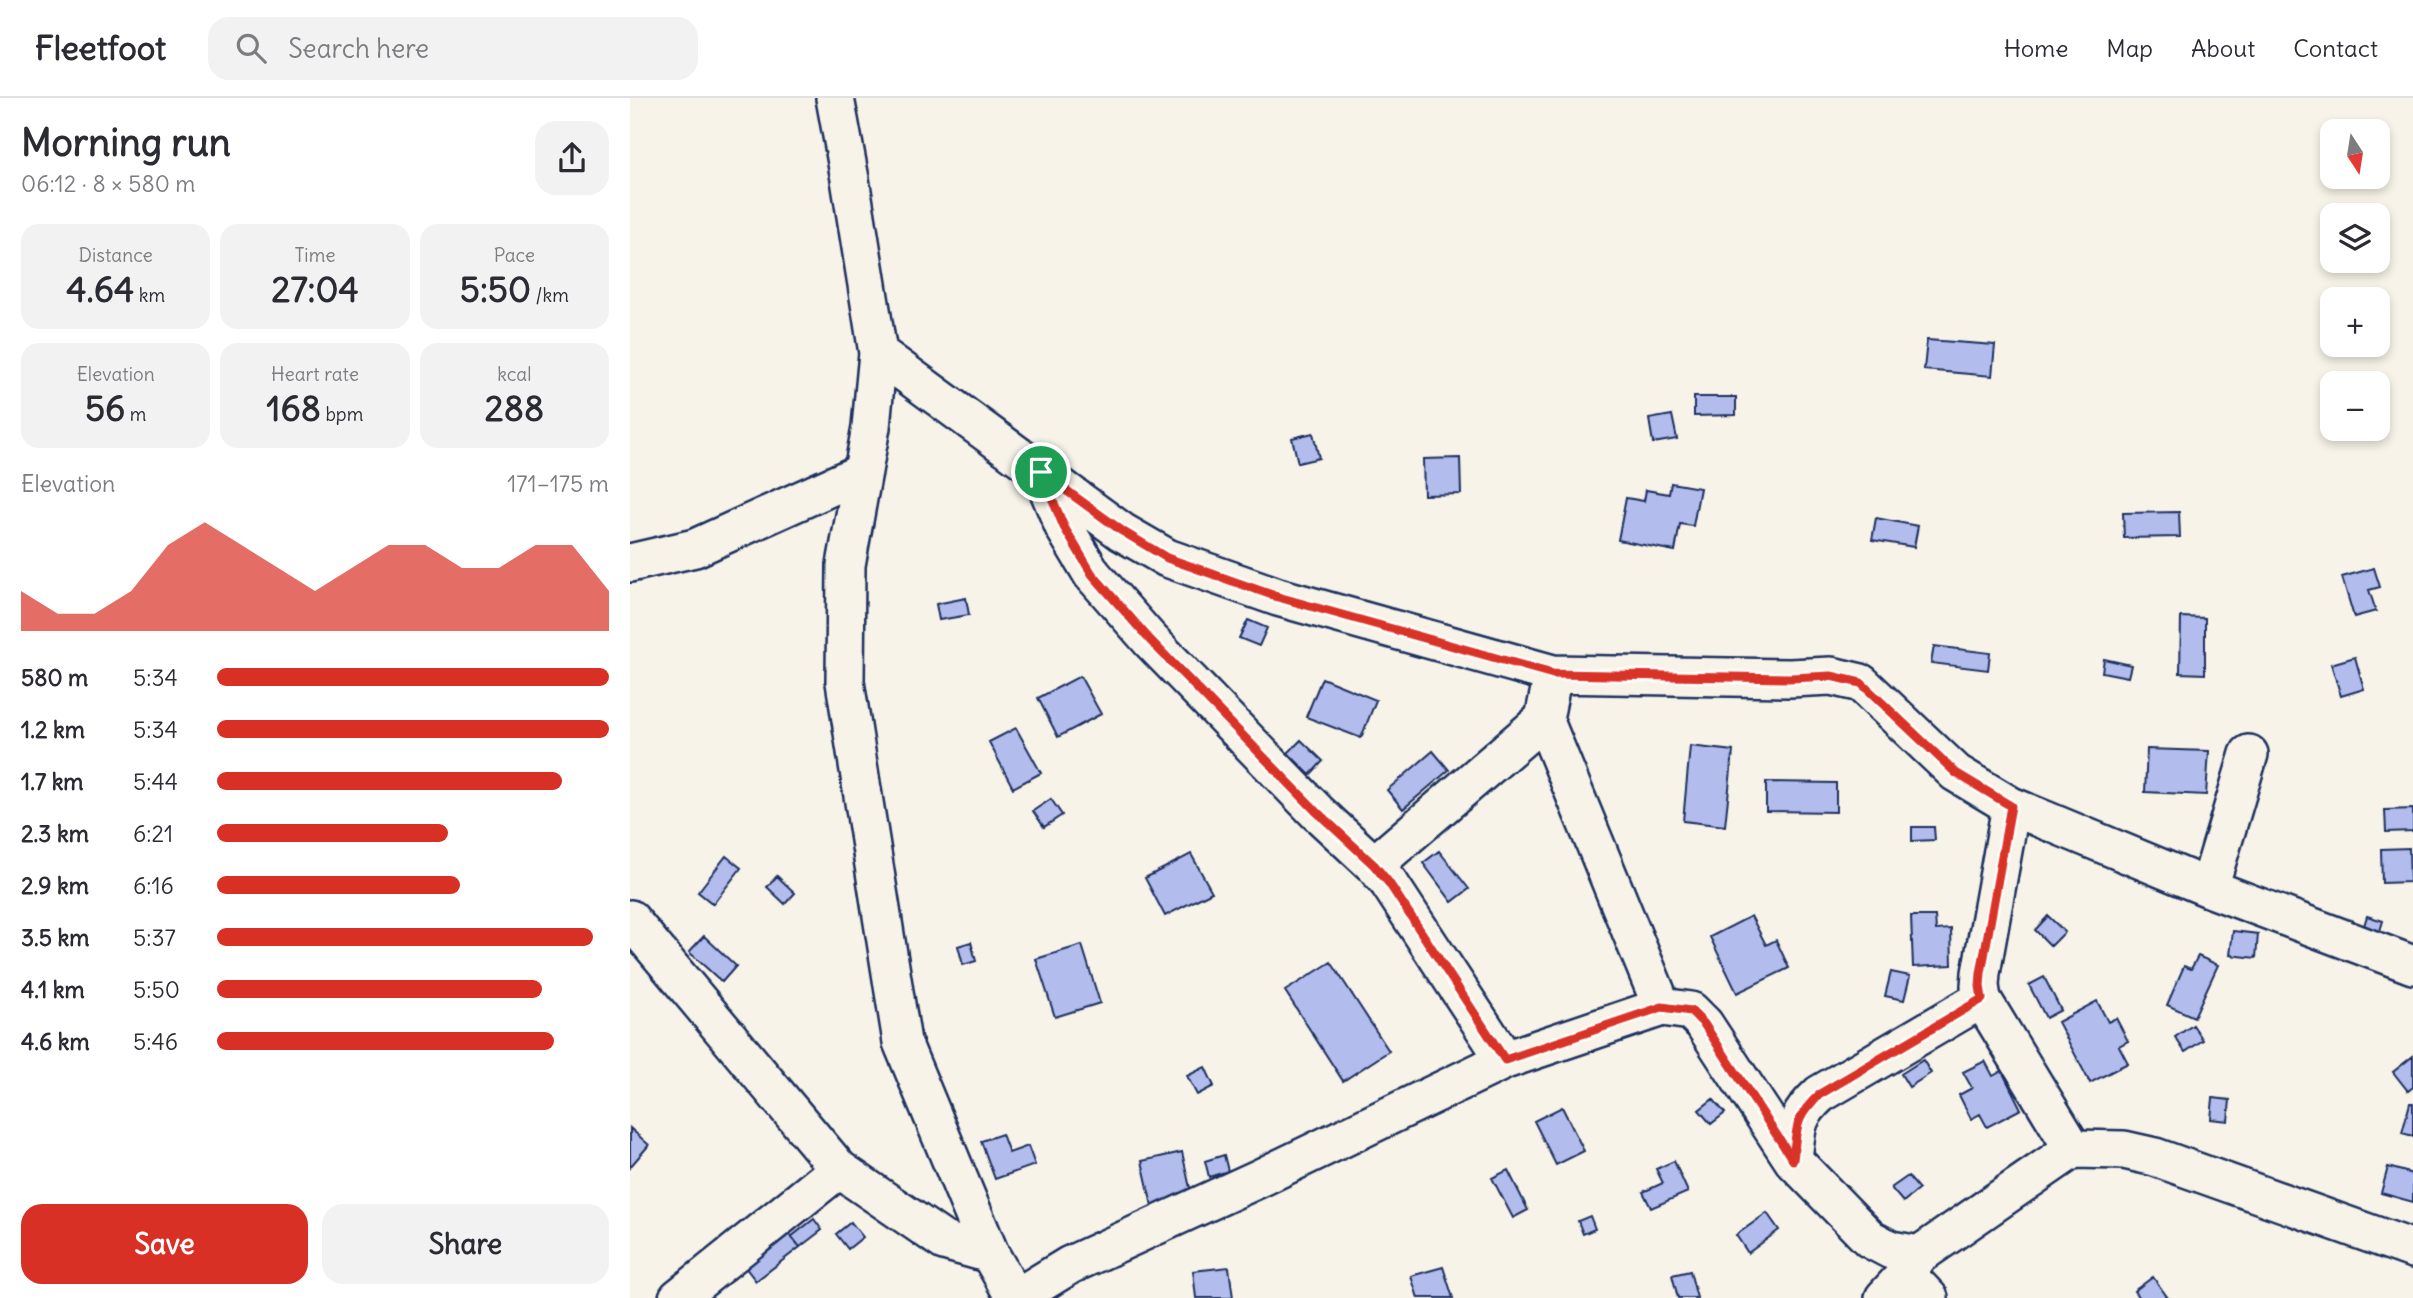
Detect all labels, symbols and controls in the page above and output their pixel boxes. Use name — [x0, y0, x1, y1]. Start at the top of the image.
search box — [208, 17, 698, 80]
text: Fleetfoot — [35, 27, 166, 69]
icon: search — [232, 29, 270, 67]
text: Search here — [288, 32, 429, 65]
text: Home — [2004, 33, 2068, 63]
text: Map — [2106, 33, 2153, 63]
text: About — [2191, 33, 2255, 63]
text: Contact — [2293, 33, 2378, 63]
text: Morning run — [21, 119, 231, 166]
north arrow — [2320, 119, 2390, 189]
map controls — [2320, 119, 2390, 441]
button: share — [535, 121, 609, 195]
text: 06:12 · 8 × 580 m — [21, 169, 195, 198]
button: layers — [2320, 203, 2390, 273]
text: Distance — [79, 243, 153, 267]
text: Time — [294, 243, 336, 267]
text: Pace — [494, 243, 535, 267]
text: 4.64 — [66, 267, 134, 311]
text: 27:04 — [271, 267, 359, 311]
text: 5:50 — [460, 267, 531, 311]
text: km — [134, 283, 165, 307]
text: /km — [531, 283, 569, 307]
button: + — [2320, 287, 2390, 357]
text: Elevation — [77, 362, 155, 386]
text: Heart rate — [271, 362, 359, 386]
text: kcal — [497, 362, 531, 386]
button: − — [2320, 371, 2390, 441]
text: 56 — [85, 386, 125, 430]
text: 168 — [267, 386, 321, 430]
text: 288 — [485, 386, 544, 430]
text: m — [125, 402, 146, 426]
text: bpm — [321, 402, 363, 426]
pin — [1011, 442, 1071, 502]
icon: arrive — [1022, 453, 1060, 491]
text: Elevation — [21, 469, 115, 498]
text: 171–175 m — [507, 469, 609, 498]
text: 580 m — [21, 663, 88, 692]
text: 5:34 — [133, 663, 178, 692]
text: 1.2 km — [21, 715, 85, 744]
text: 5:34 — [133, 715, 178, 744]
text: 1.7 km — [21, 767, 84, 796]
text: 5:44 — [133, 767, 178, 796]
text: 2.3 km — [21, 819, 89, 848]
text: 6:21 — [133, 819, 173, 848]
text: 2.9 km — [21, 871, 89, 900]
text: 6:16 — [133, 871, 174, 900]
text: 3.5 km — [21, 923, 89, 952]
text: 5:37 — [133, 923, 176, 952]
text: 4.1 km — [21, 975, 85, 1004]
text: 5:50 — [133, 975, 180, 1004]
text: 4.6 km — [21, 1027, 90, 1056]
text: 5:46 — [133, 1027, 178, 1056]
button: Save — [21, 1204, 308, 1284]
button: Share — [322, 1204, 609, 1284]

